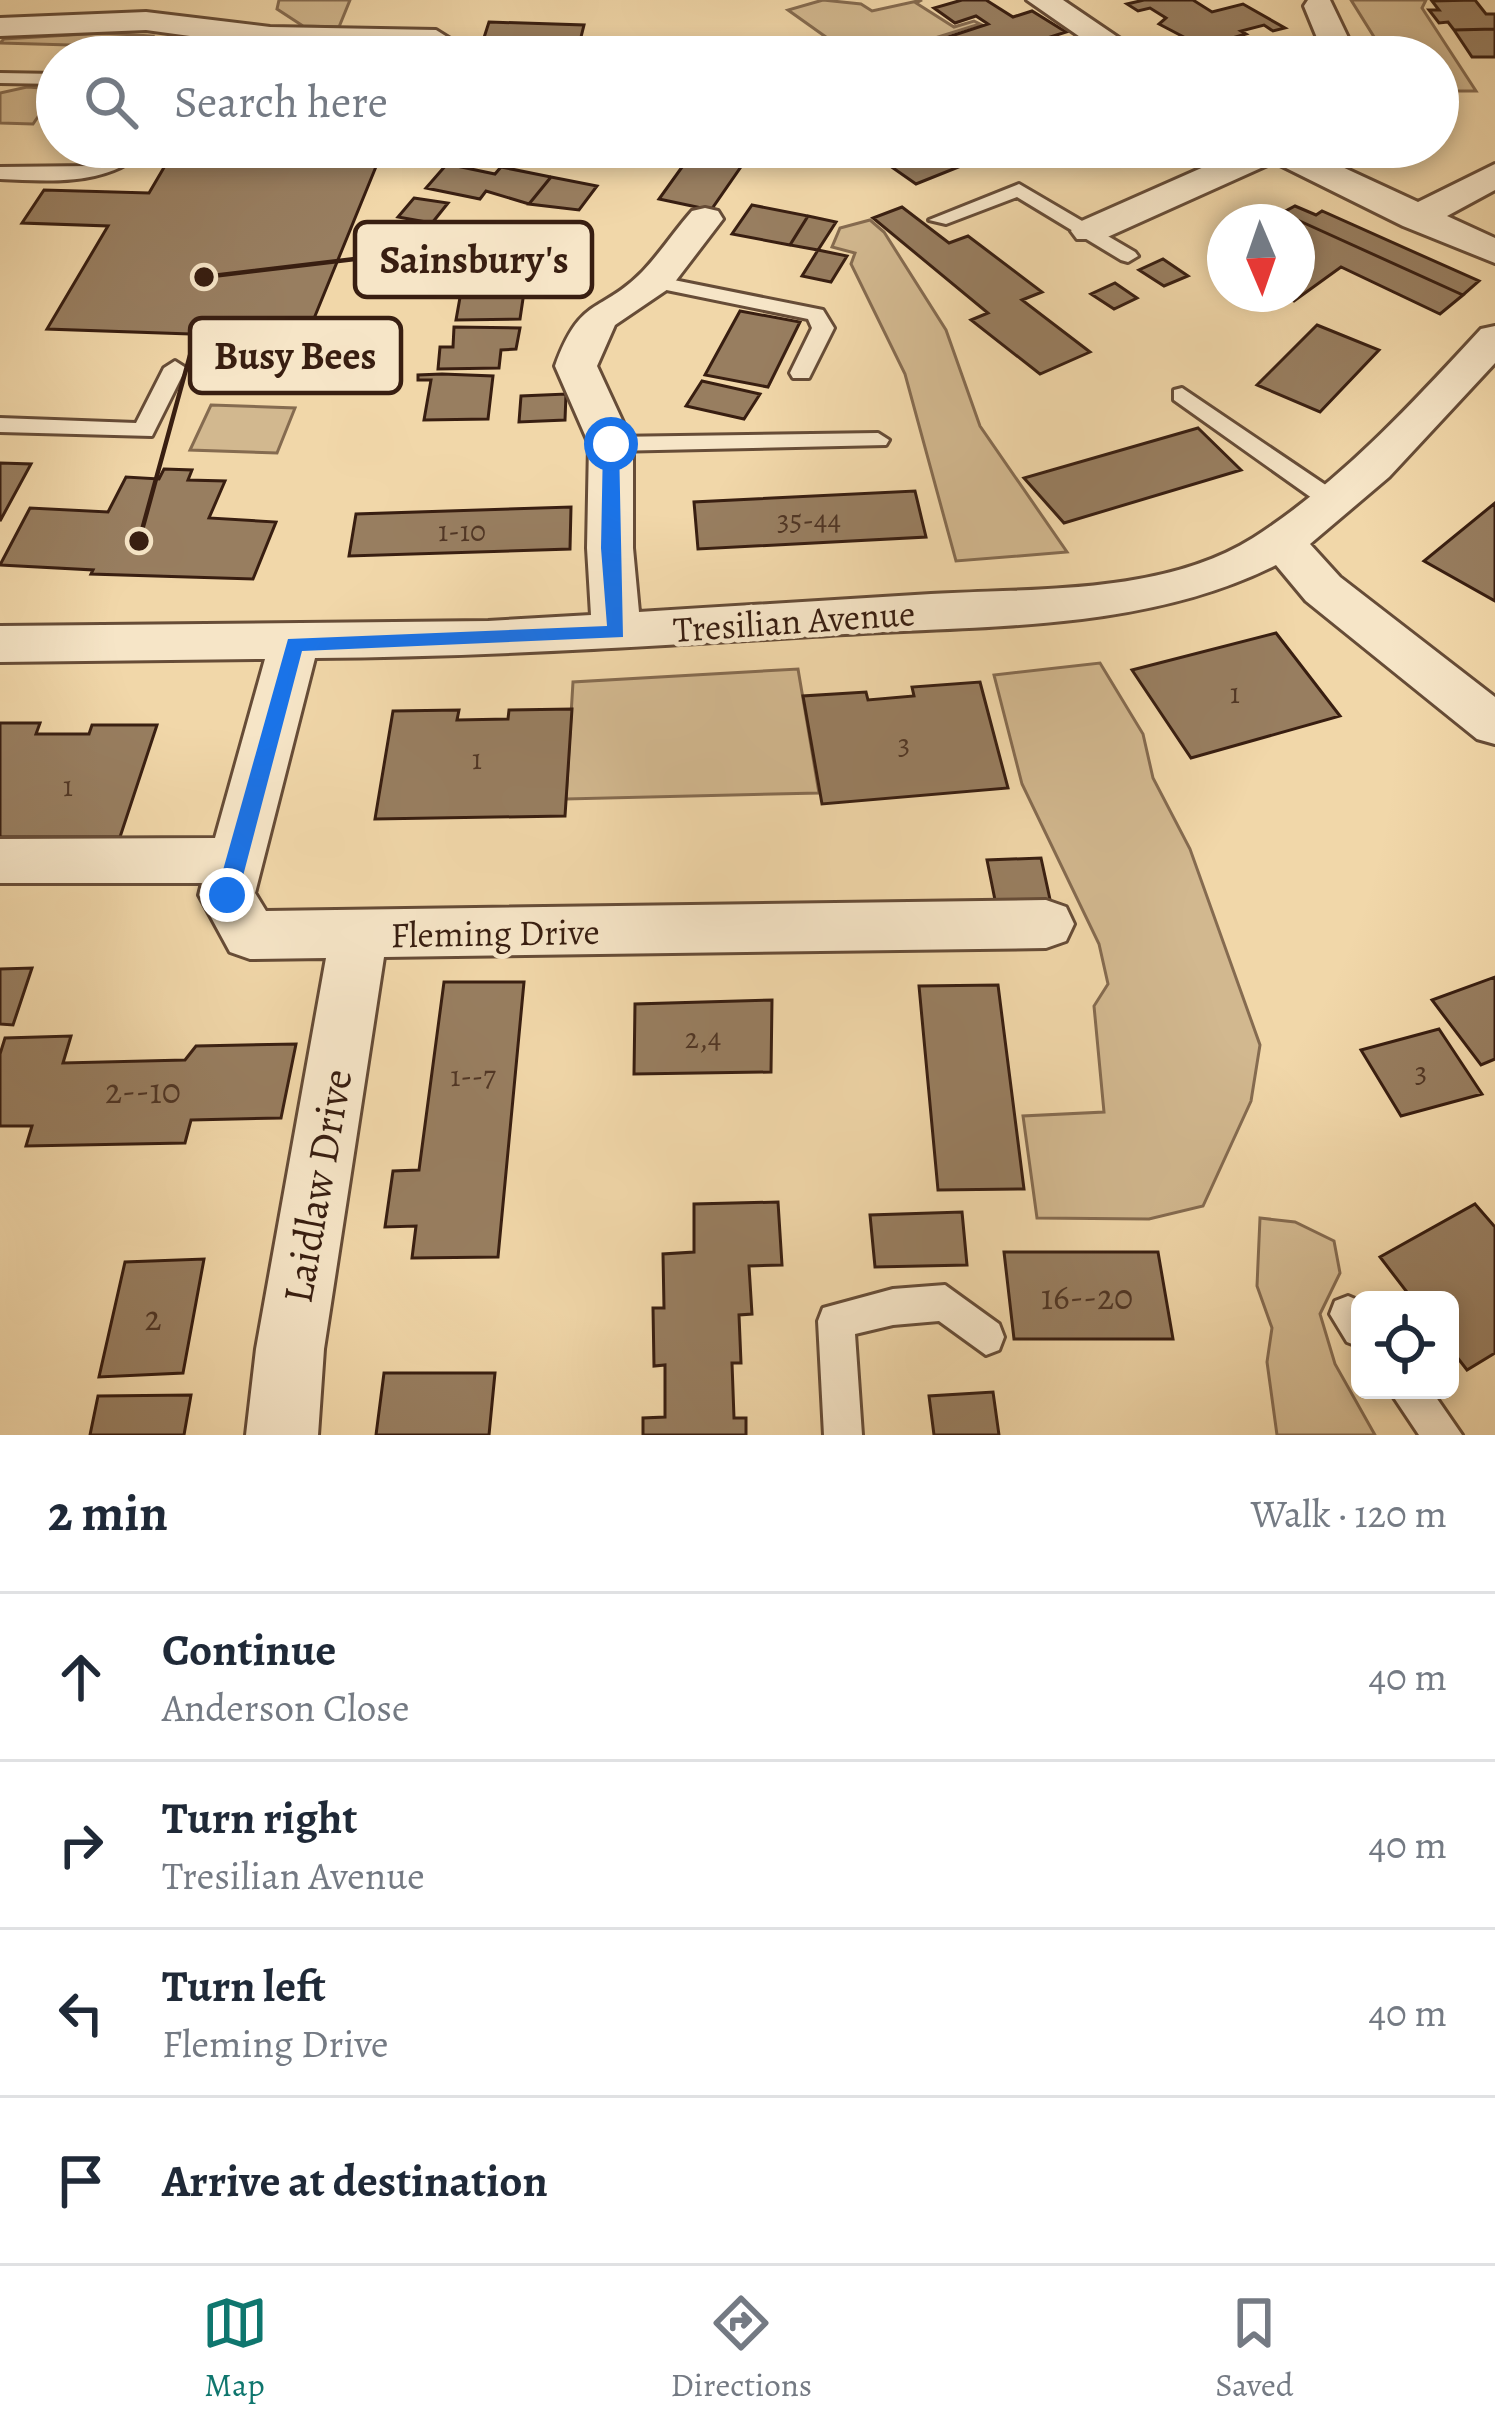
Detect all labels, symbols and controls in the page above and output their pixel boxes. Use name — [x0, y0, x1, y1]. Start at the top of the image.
search box — [36, 36, 1459, 168]
icon: search — [78, 69, 144, 135]
text: Search here — [174, 71, 388, 133]
north arrow — [1207, 204, 1315, 312]
callout: Sainsbury's — [355, 222, 592, 297]
text: Sainsbury's — [379, 233, 569, 286]
callout: Busy Bees — [190, 318, 401, 393]
text: Busy Bees — [214, 329, 376, 382]
route start — [584, 417, 638, 471]
house number: 35-44 — [777, 500, 841, 540]
house number: 1-10 — [438, 511, 486, 551]
street label: Tresilian Avenue — [671, 588, 917, 654]
house number: 1 — [1230, 673, 1240, 713]
house number: 3 — [898, 724, 910, 764]
house number: 1 — [472, 739, 482, 779]
house number: 1 — [63, 766, 73, 806]
route end — [200, 868, 254, 922]
street label: Fleming Drive — [390, 907, 600, 959]
house number: 2,4 — [685, 1018, 721, 1058]
house number: 3 — [1415, 1052, 1427, 1092]
house number: 1--7 — [450, 1056, 496, 1096]
street label: Laidlaw Drive — [268, 1065, 366, 1307]
house number: 2--10 — [105, 1066, 181, 1115]
house number: 16--20 — [1041, 1272, 1133, 1321]
map controls — [1351, 1291, 1459, 1399]
button: locate — [1351, 1291, 1459, 1399]
house number: 2 — [144, 1293, 162, 1342]
text: 2 min — [48, 1478, 168, 1548]
text: Walk · 120 m — [1251, 1487, 1447, 1540]
text: Continue — [162, 1619, 336, 1681]
icon: ahead — [48, 1644, 114, 1710]
text: 40 m — [1368, 1650, 1447, 1703]
text: Anderson Close — [162, 1681, 409, 1734]
text: Turn right — [162, 1787, 357, 1849]
icon: right — [48, 1812, 114, 1878]
text: 40 m — [1368, 1818, 1447, 1871]
text: Tresilian Avenue — [162, 1849, 425, 1902]
text: Turn left — [162, 1955, 326, 2017]
icon: left — [48, 1980, 114, 2046]
text: 40 m — [1368, 1986, 1447, 2039]
text: Fleming Drive — [162, 2017, 389, 2070]
icon: arrive — [48, 2148, 114, 2214]
text: Arrive at destination — [162, 2150, 548, 2212]
tab: Map — [202, 2290, 268, 2407]
tab: Directions — [671, 2290, 812, 2407]
tab: Saved — [1215, 2290, 1293, 2407]

